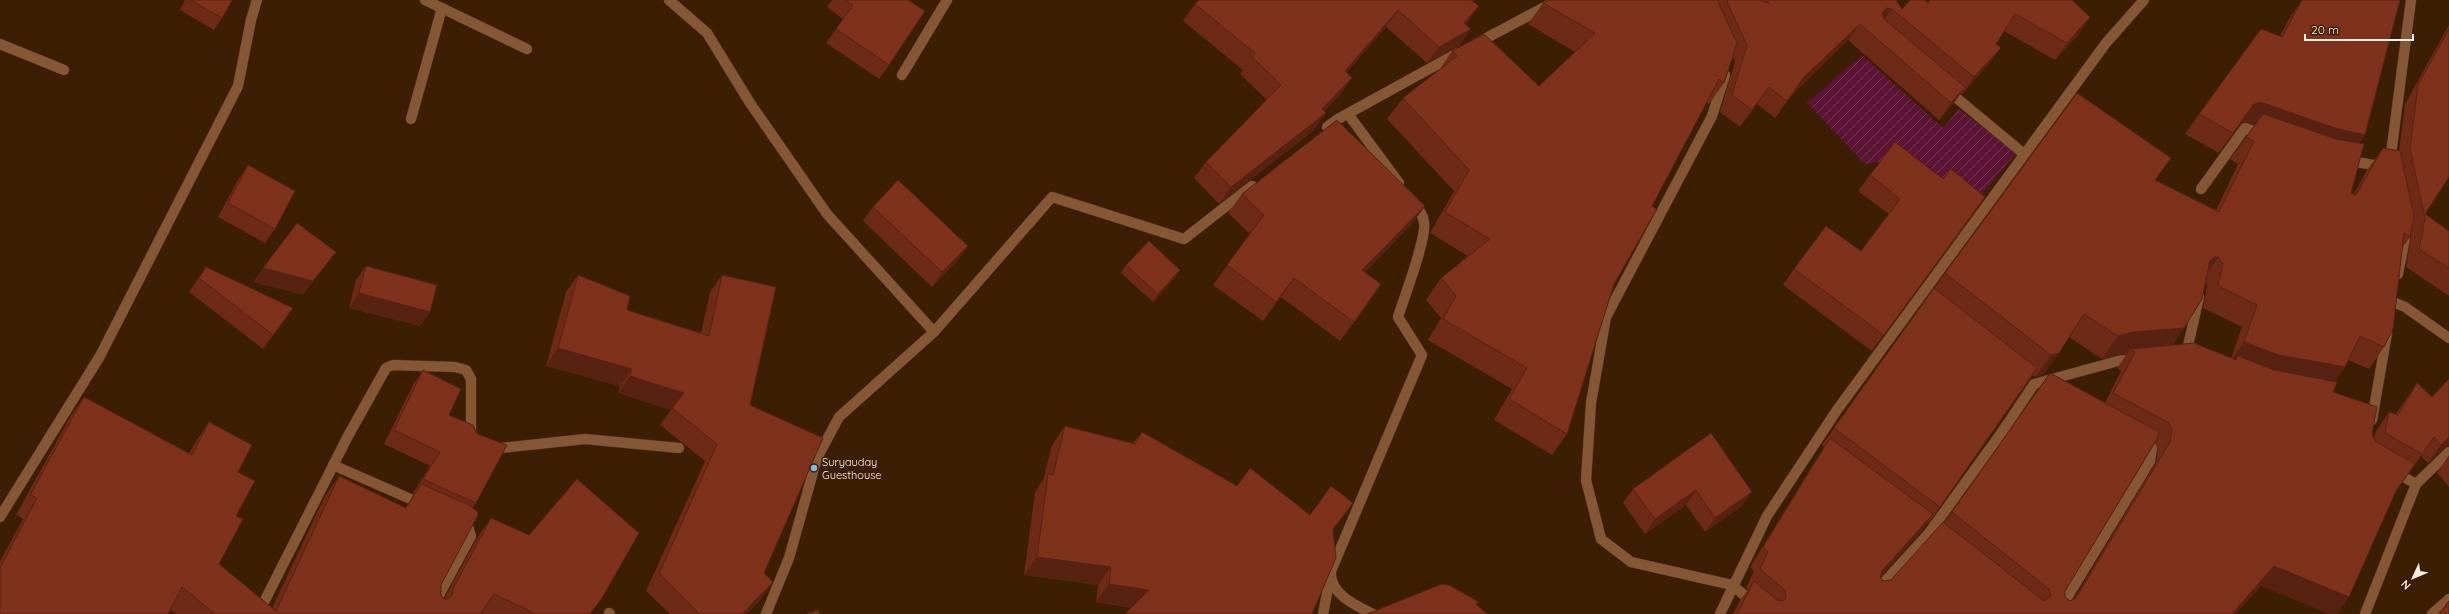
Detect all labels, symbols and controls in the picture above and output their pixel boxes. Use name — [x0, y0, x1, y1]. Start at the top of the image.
scale bar — [2305, 16, 2413, 42]
text: 20 m — [2311, 22, 2339, 37]
place label: Suryauday Guesthouse — [822, 455, 882, 482]
marker: Suryauday Guesthouse — [809, 463, 819, 473]
north arrow — [2393, 558, 2433, 598]
text: N — [2398, 577, 2414, 593]

